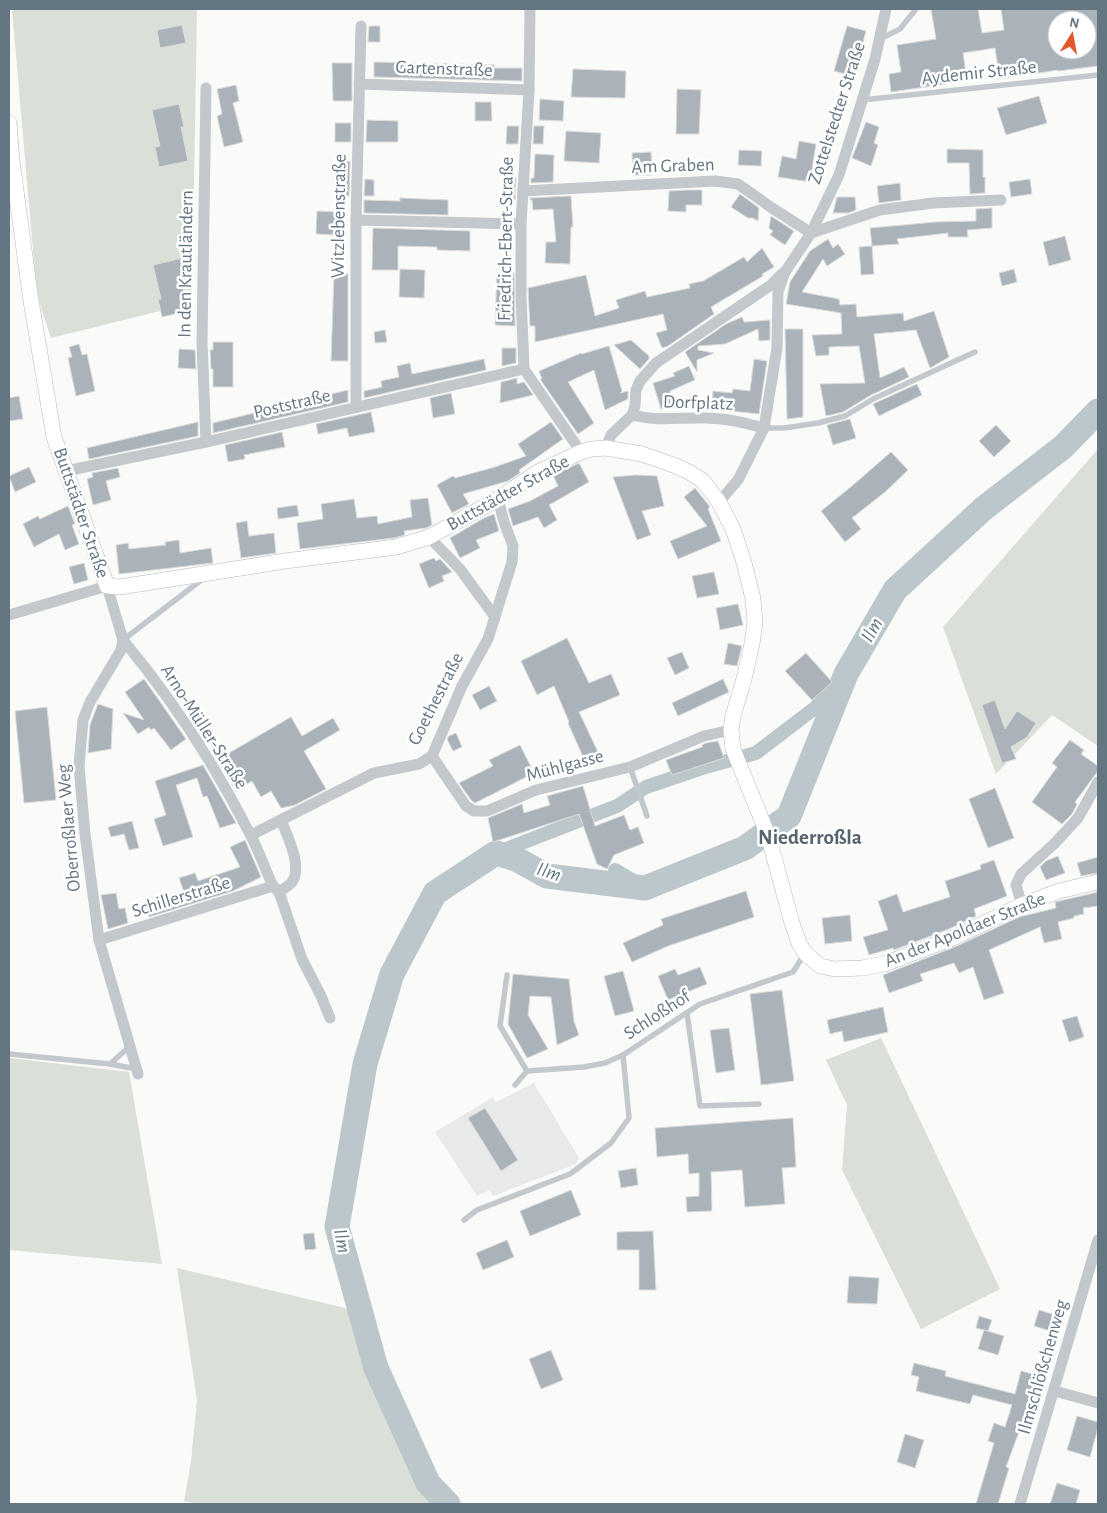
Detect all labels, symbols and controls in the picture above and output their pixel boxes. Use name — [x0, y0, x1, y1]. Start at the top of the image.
north arrow — [1047, 10, 1097, 60]
text: N — [1068, 15, 1080, 31]
street label: Zottelstedter Straße — [805, 39, 869, 187]
street label: Gartenstraße — [395, 58, 493, 80]
street label: Aydemir Straße — [921, 58, 1037, 88]
street label: Witzlebenstraße — [328, 154, 350, 278]
street label: Am Graben — [631, 155, 715, 177]
street label: Friedrich-Ebert-Straße — [495, 157, 517, 321]
street label: In den Krautländern — [175, 190, 197, 338]
street label: Poststraße — [252, 386, 332, 422]
street label: Dorfplatz — [663, 392, 734, 414]
street label: Buttstädter Straße — [50, 445, 112, 581]
street label: Buttstädter Straße — [444, 452, 572, 534]
water label: Ilm — [857, 614, 887, 646]
street label: Goethestraße — [405, 650, 467, 748]
street label: Arno-Müller-Straße — [157, 661, 251, 793]
street label: Mühlgasse — [524, 747, 606, 785]
street label: Oberroßlaer Weg — [54, 763, 84, 893]
district label: Niederroßla — [758, 827, 862, 848]
water label: Ilm — [534, 859, 564, 885]
street label: Schillerstraße — [130, 873, 232, 921]
street label: An der Apoldaer Straße — [882, 889, 1048, 971]
street label: Schloßhof — [620, 986, 695, 1043]
water label: Ilm — [330, 1227, 354, 1255]
street label: Ilmschlößchenweg — [1015, 1297, 1072, 1437]

